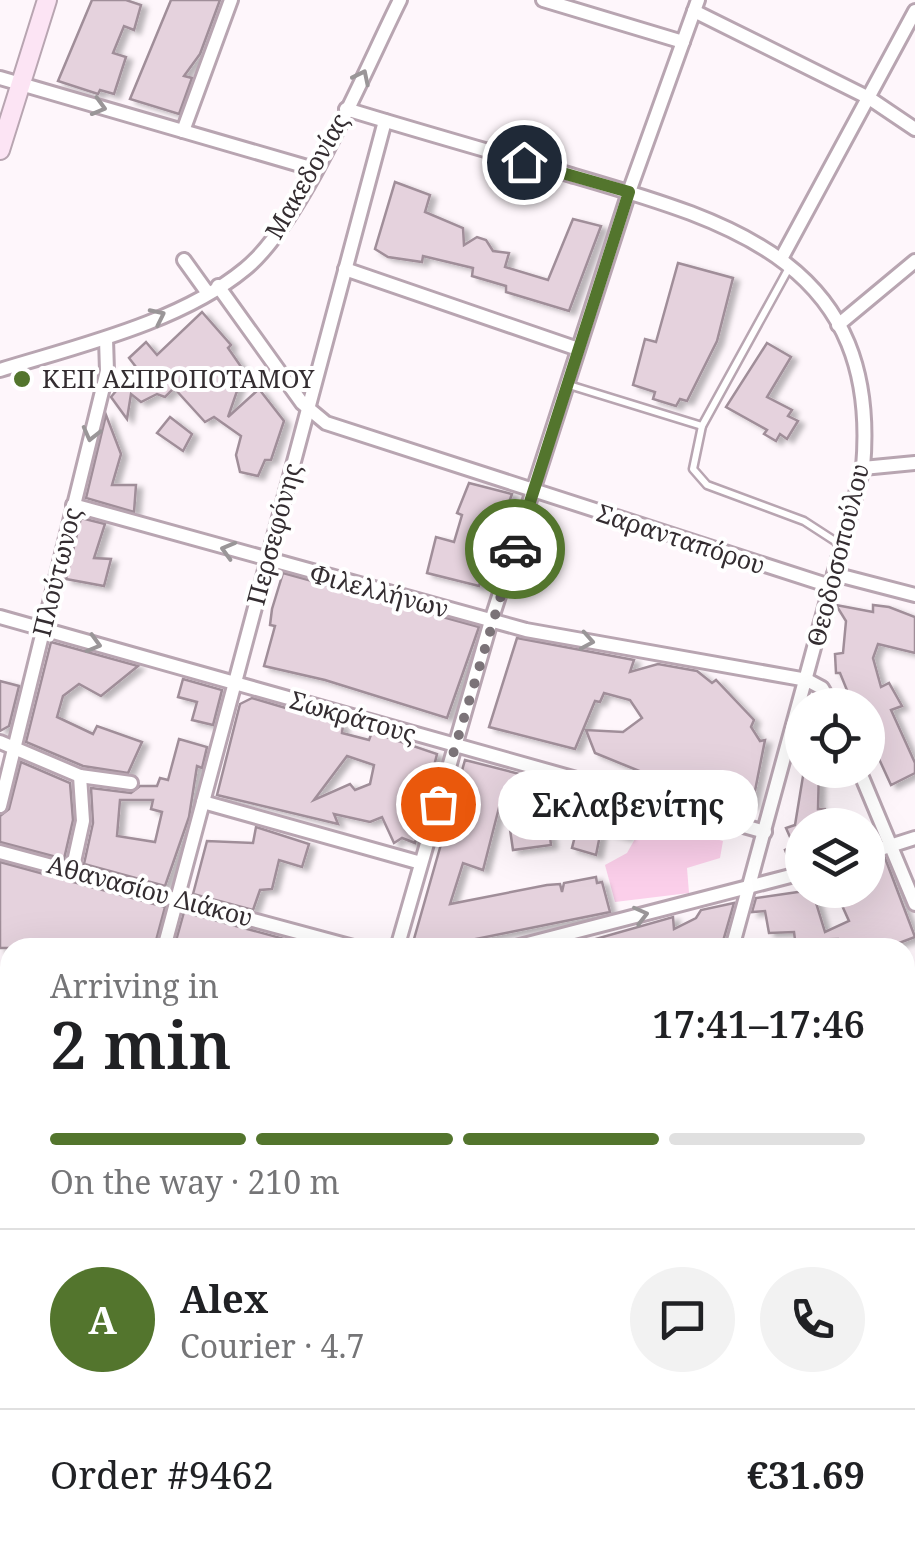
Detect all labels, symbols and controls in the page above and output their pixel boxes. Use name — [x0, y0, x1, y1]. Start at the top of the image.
one-way arrow — [349, 69, 369, 87]
one-way arrow — [90, 95, 107, 116]
street label: Μακεδονίας — [256, 106, 356, 245]
pin — [482, 120, 567, 205]
icon: home — [497, 135, 552, 190]
one-way arrow — [148, 309, 166, 328]
place label: ΚΕΠ ΑΣΠΡΟΠΟΤΑΜΟΥ — [42, 361, 315, 395]
marker: ΚΕΠ ΑΣΠΡΟΠΟΤΑΜΟΥ — [11, 368, 33, 390]
one-way arrow — [82, 425, 103, 442]
street label: Περσεφόνης — [238, 459, 308, 608]
street label: Θεοδοσοπούλου — [798, 460, 876, 650]
street label: Σαρανταπόρου — [593, 495, 770, 581]
courier — [465, 499, 565, 599]
street label: Πλούτωνος — [24, 503, 89, 640]
icon: car — [488, 522, 543, 577]
one-way arrow — [220, 540, 238, 561]
street label: Φιλελλήνων — [306, 555, 452, 625]
one-way arrow — [578, 630, 595, 651]
one-way arrow — [85, 632, 102, 653]
street label: Σωκράτους — [286, 682, 420, 750]
map controls — [785, 688, 885, 908]
button: locate — [785, 688, 885, 788]
pin — [396, 762, 481, 847]
callout: Σκλαβενίτης — [498, 769, 758, 839]
icon: bag — [411, 777, 466, 832]
text: Σκλαβενίτης — [532, 783, 724, 826]
button: layers — [785, 808, 885, 908]
street label: Αθανασίου Διάκου — [44, 846, 257, 934]
one-way arrow — [632, 906, 649, 927]
text: Arriving in — [50, 964, 219, 1007]
text: 17:41–17:46 — [652, 997, 865, 1049]
text: 2 min — [50, 1000, 232, 1088]
text: On the way · 210 m — [50, 1160, 340, 1203]
button: chat — [630, 1267, 735, 1372]
button: phone — [760, 1267, 865, 1372]
text: Alex — [180, 1272, 268, 1324]
text: A — [88, 1293, 117, 1345]
text: Courier · 4.7 — [180, 1324, 364, 1367]
text: Order #9462 — [50, 1448, 274, 1500]
text: €31.69 — [747, 1448, 865, 1500]

